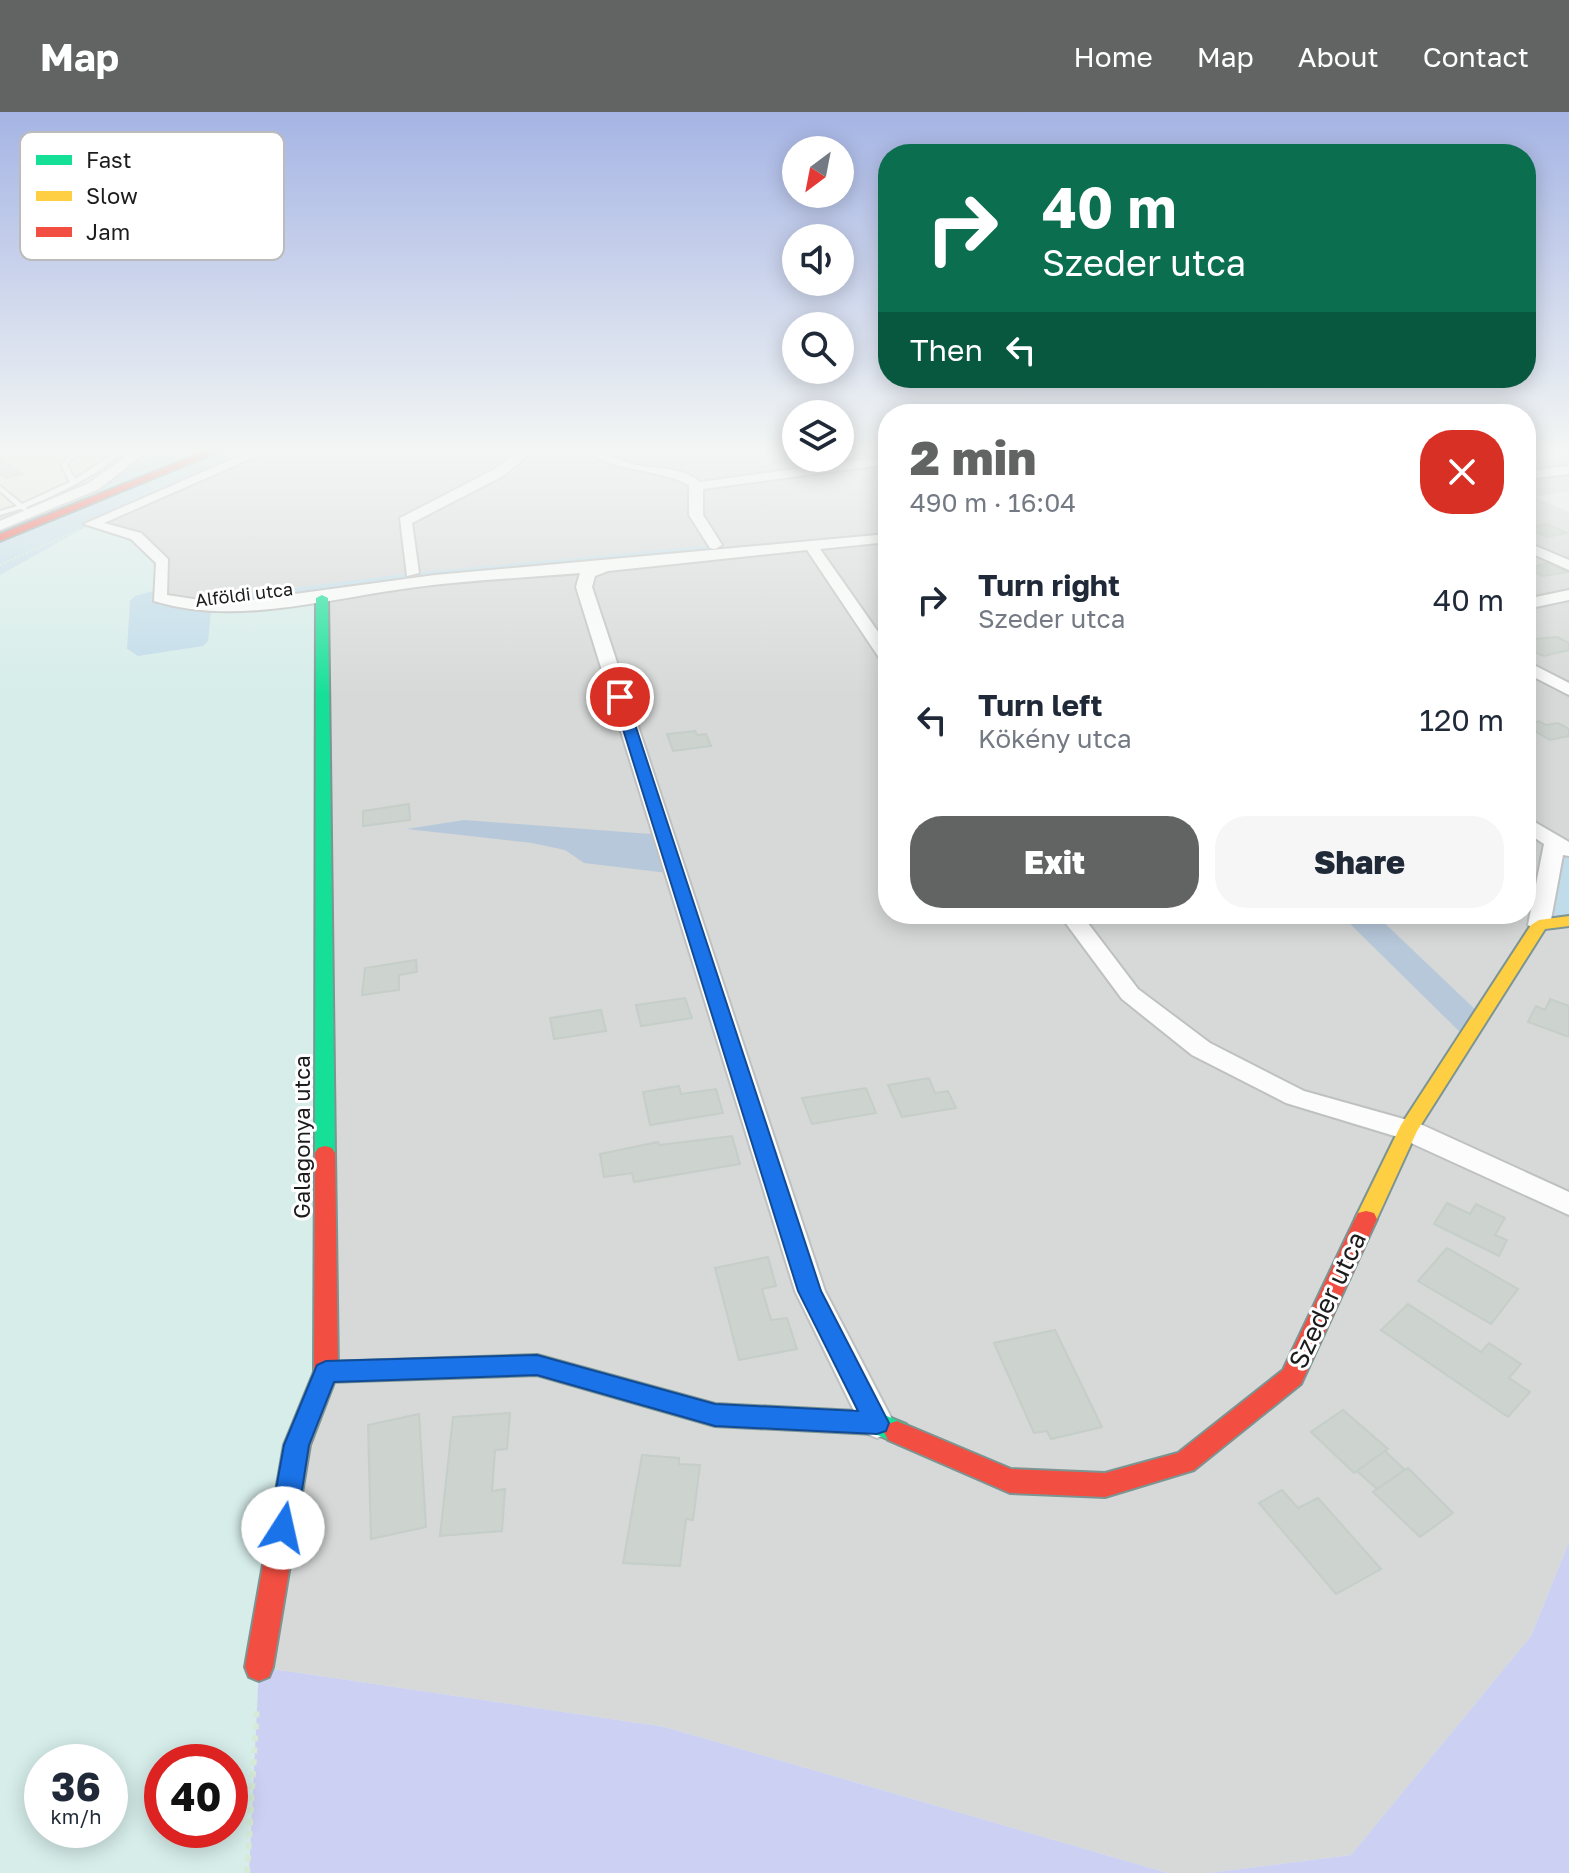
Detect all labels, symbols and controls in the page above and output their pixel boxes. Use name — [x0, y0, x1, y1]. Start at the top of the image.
text: Map — [40, 34, 119, 79]
text: Home — [1074, 40, 1153, 73]
text: Map — [1197, 40, 1254, 73]
text: About — [1298, 40, 1379, 73]
text: Contact — [1423, 40, 1529, 73]
legend — [20, 132, 284, 260]
north arrow — [782, 136, 854, 208]
map controls — [782, 136, 854, 472]
text: Fast — [86, 146, 132, 173]
text: 40 m — [1042, 173, 1176, 240]
icon: right — [910, 176, 1014, 280]
text: Slow — [86, 182, 138, 209]
text: Jam — [86, 218, 130, 245]
button: sound — [782, 224, 854, 296]
text: Szeder utca — [1042, 241, 1246, 284]
button: search — [782, 312, 854, 384]
icon: left — [999, 328, 1043, 372]
text: Then — [910, 332, 983, 368]
button: layers — [782, 400, 854, 472]
text: 2 min — [910, 428, 1036, 486]
button: close — [1420, 430, 1504, 514]
text: 490 m · 16:04 — [910, 487, 1076, 518]
text: Turn right — [978, 567, 1120, 603]
street label: Alföldi utca — [194, 577, 294, 611]
icon: right — [910, 578, 954, 622]
text: 40 m — [1433, 582, 1504, 618]
text: Szeder utca — [978, 603, 1125, 634]
pin — [586, 663, 654, 731]
icon: arrive — [598, 675, 642, 719]
text: Turn left — [978, 687, 1103, 723]
icon: left — [910, 698, 954, 742]
text: 120 m — [1419, 702, 1504, 738]
text: Kökény utca — [978, 723, 1132, 754]
button: Exit — [910, 816, 1199, 908]
button: Share — [1215, 816, 1504, 908]
street label: Galagonya utca — [288, 1055, 315, 1219]
street label: Szeder utca — [1282, 1227, 1372, 1373]
position arrow — [241, 1486, 325, 1570]
speed limit sign: 40 — [144, 1744, 248, 1848]
text: 36 — [51, 1762, 101, 1810]
text: km/h — [51, 1804, 101, 1828]

